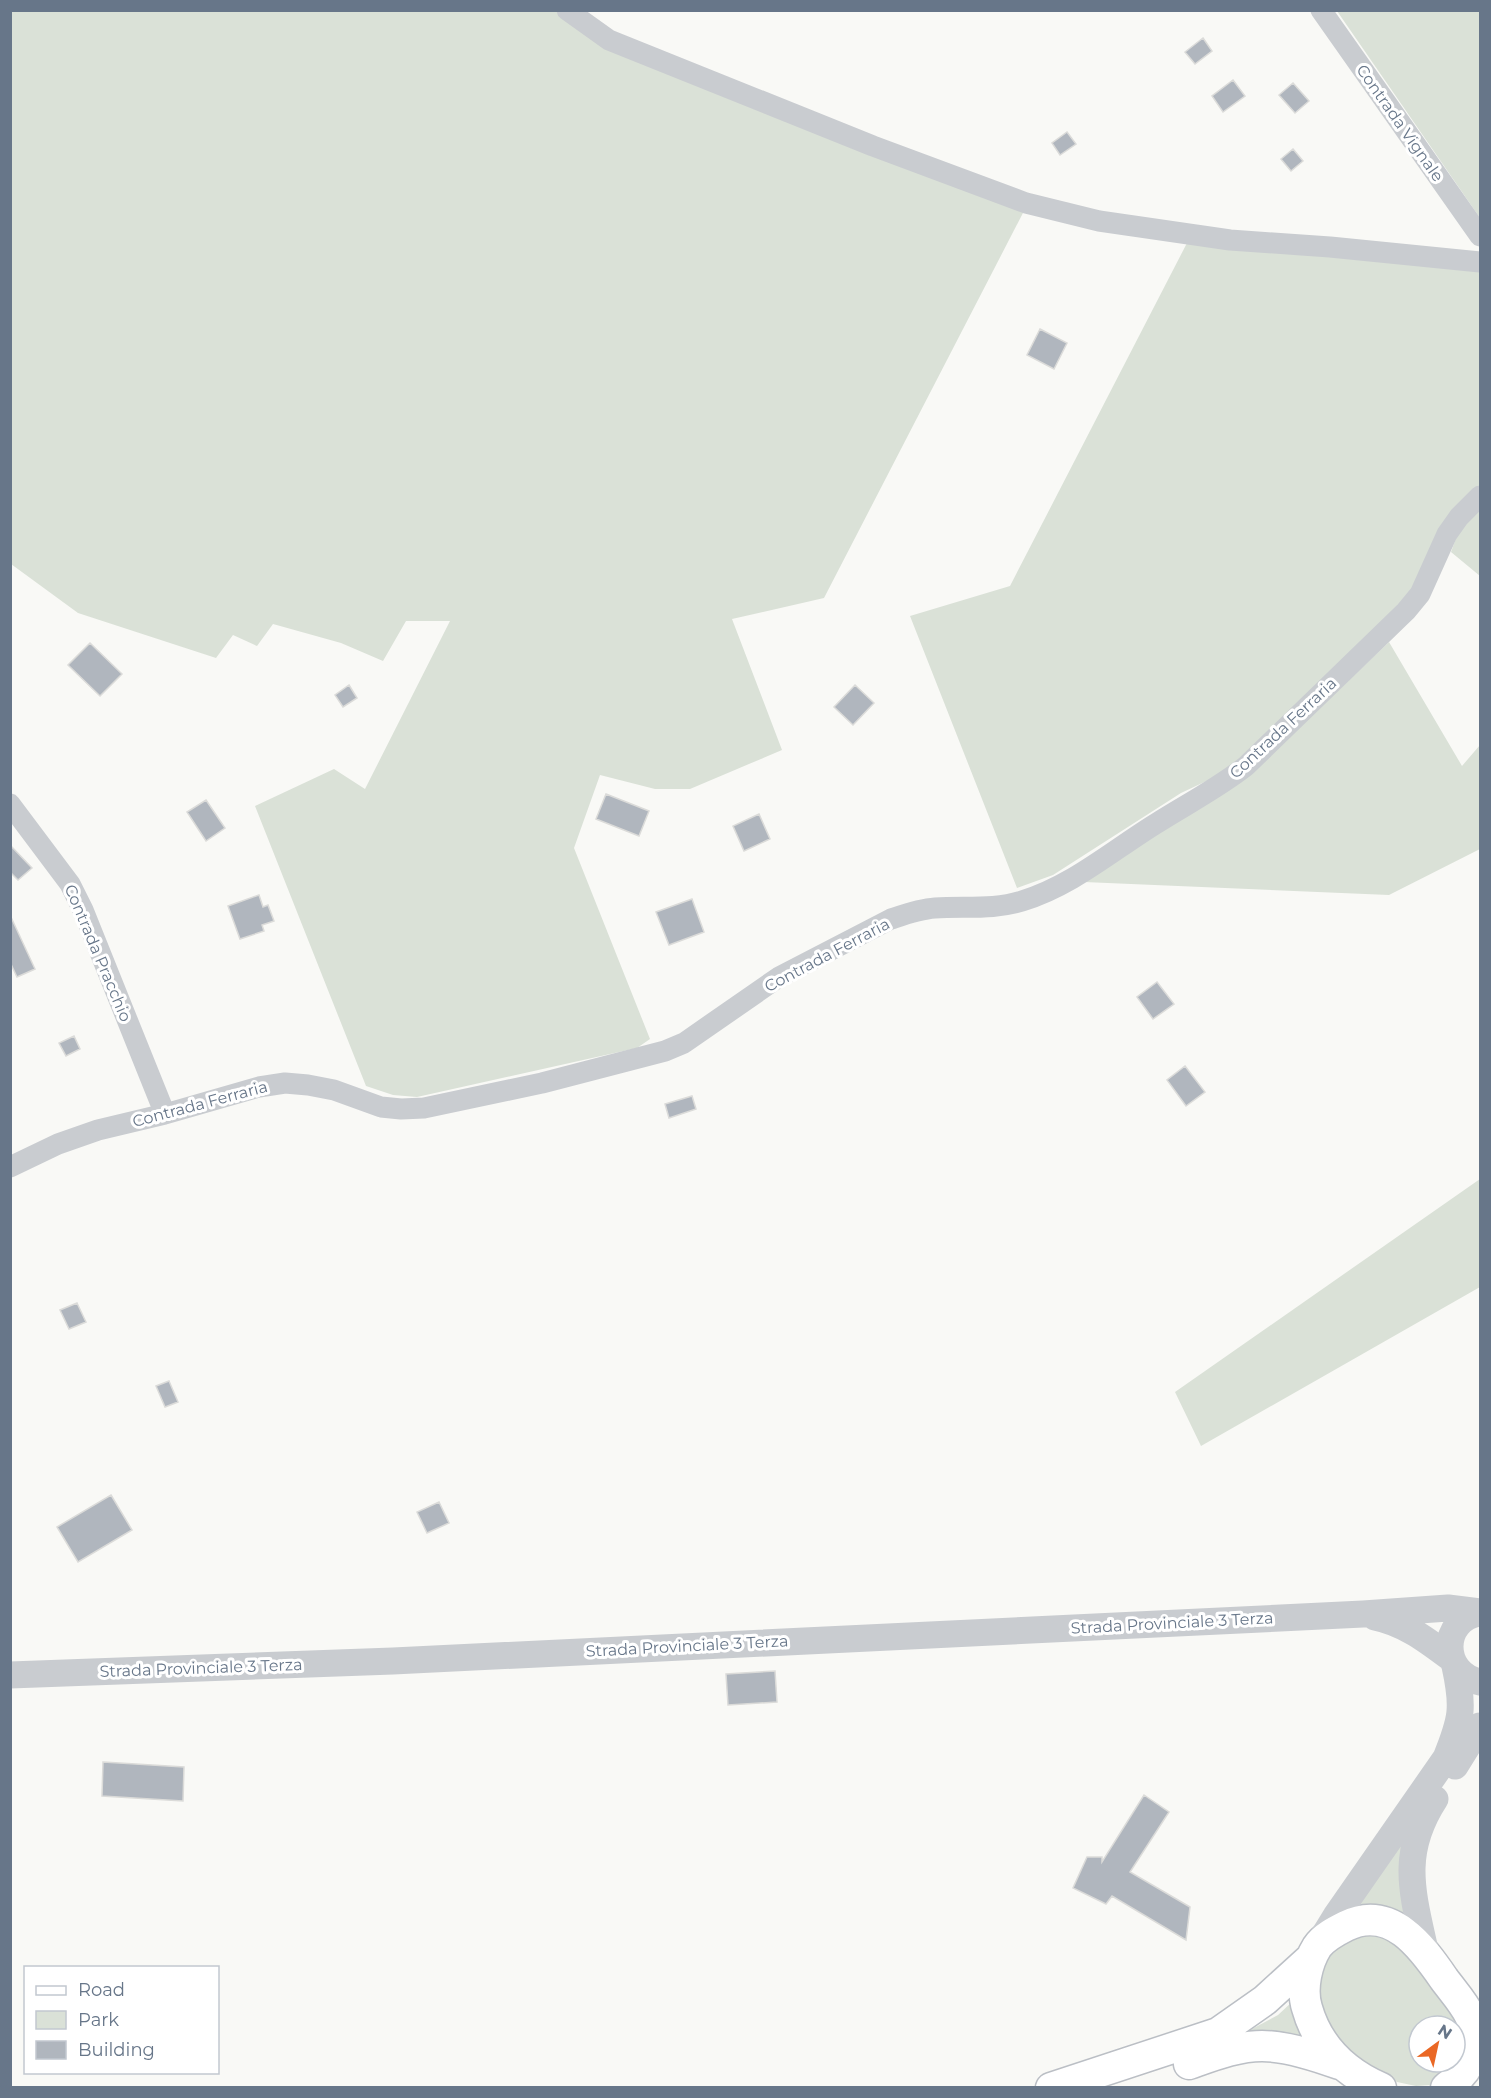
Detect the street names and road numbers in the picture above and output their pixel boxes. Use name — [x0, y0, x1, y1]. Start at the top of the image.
street label: Contrada Vignale — [1353, 61, 1447, 185]
street label: Contrada Ferraria — [1226, 674, 1340, 782]
street label: Contrada Pracchio — [60, 882, 136, 1024]
street label: Contrada Ferraria — [761, 914, 893, 996]
street label: Contrada Ferraria — [130, 1077, 270, 1131]
street label: Strada Provinciale 3 Terza — [1070, 1608, 1274, 1638]
street label: Strada Provinciale 3 Terza — [585, 1631, 789, 1661]
street label: Strada Provinciale 3 Terza — [99, 1655, 303, 1681]

